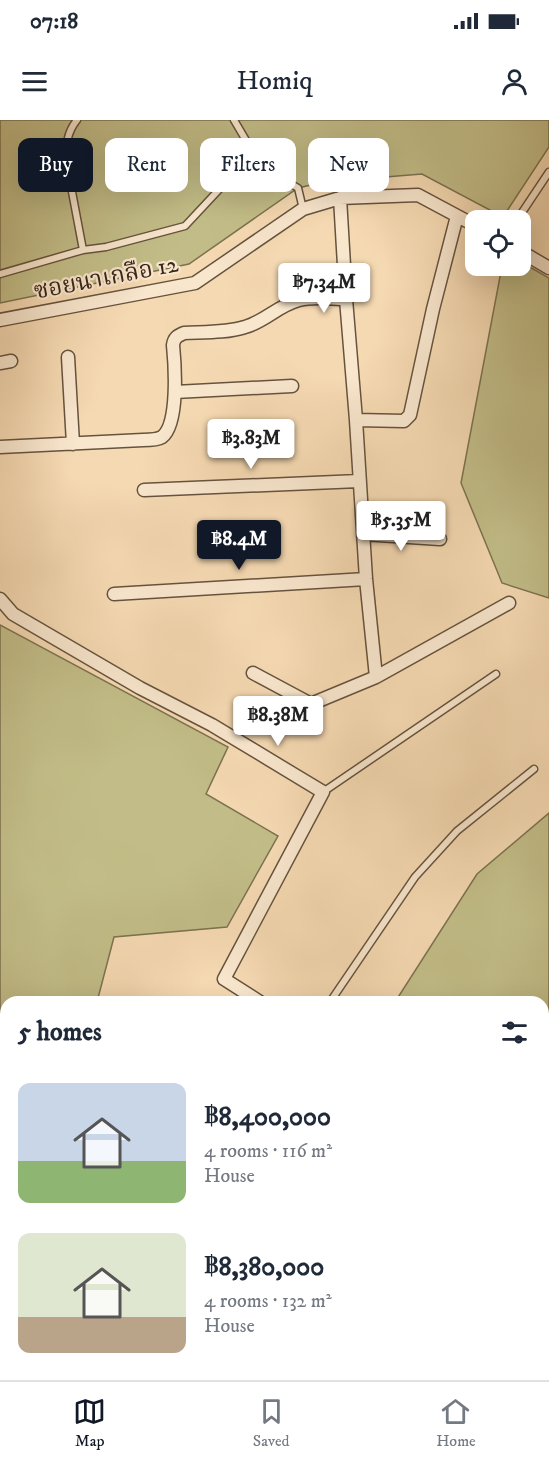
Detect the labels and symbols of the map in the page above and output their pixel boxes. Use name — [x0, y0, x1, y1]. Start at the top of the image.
street label: ซอยนาเกลือ 12 — [31, 249, 181, 307]
pin: ฿7.34M — [275, 263, 373, 314]
pin: ฿3.83M — [202, 419, 300, 470]
pin: ฿5.35M — [352, 501, 450, 552]
pin: ฿8.4M — [197, 520, 281, 571]
pin: ฿8.38M — [229, 696, 327, 747]

